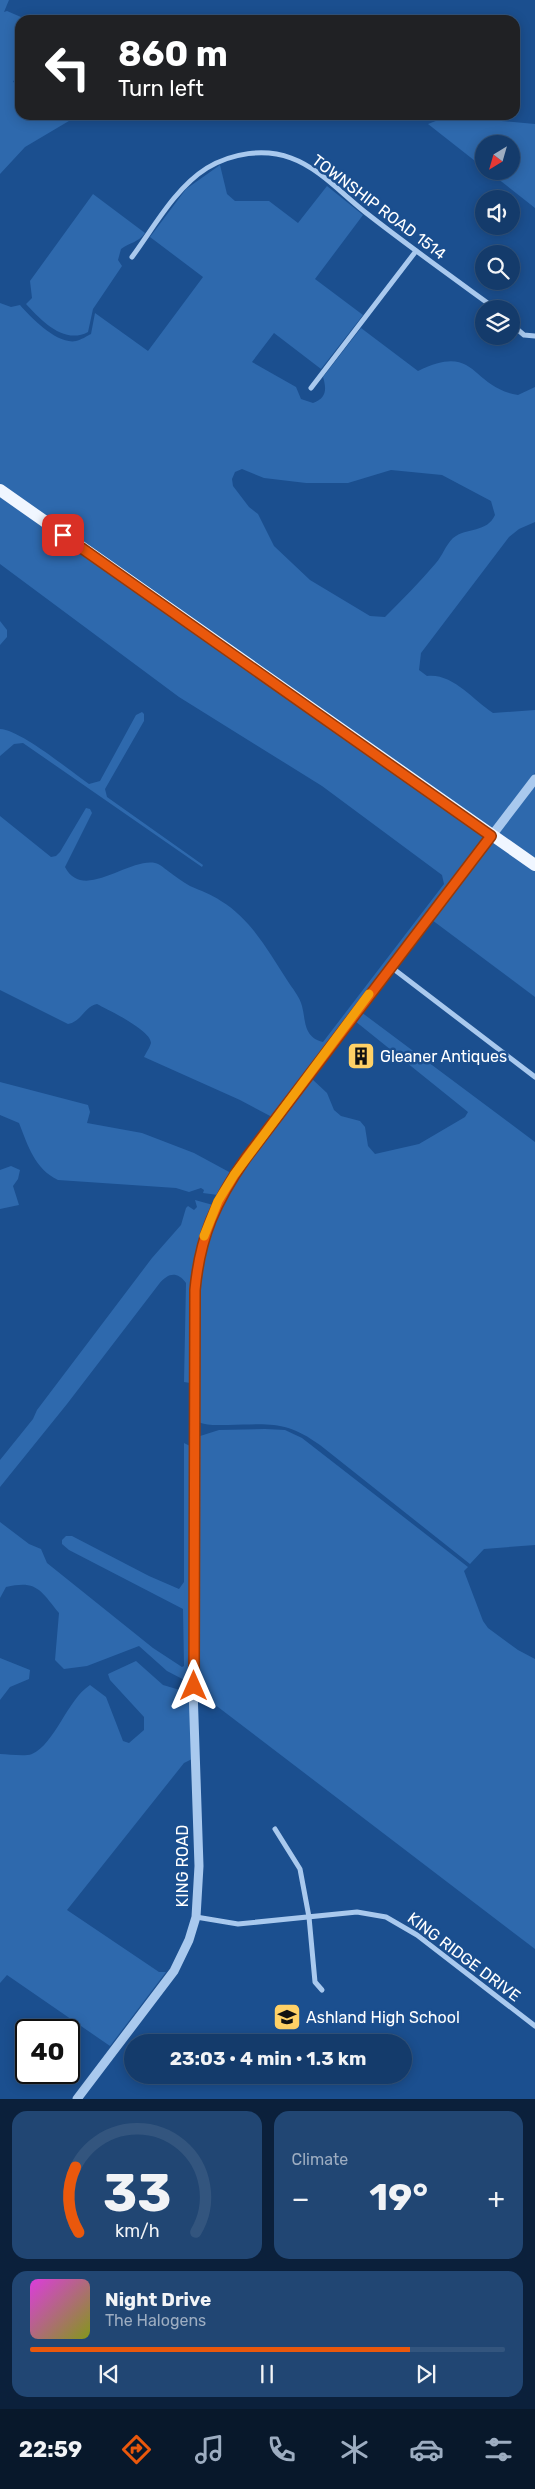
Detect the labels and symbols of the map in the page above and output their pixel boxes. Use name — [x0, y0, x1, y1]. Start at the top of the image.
north arrow — [475, 135, 520, 180]
street label: TOWNSHIP ROAD 1514 — [308, 150, 450, 264]
pin — [42, 514, 84, 556]
building icon: Gleaner Antiques — [346, 1041, 376, 1071]
place label: Gleaner Antiques — [380, 1047, 507, 1066]
position arrow — [167, 1659, 219, 1711]
street label: KING ROAD — [173, 1825, 192, 1907]
street label: KING RIDGE DRIVE — [404, 1908, 524, 2006]
school or university icon: Ashland High School — [272, 2002, 302, 2032]
place label: Ashland High School — [306, 2008, 460, 2027]
speed limit sign: 40 — [15, 2019, 80, 2084]

